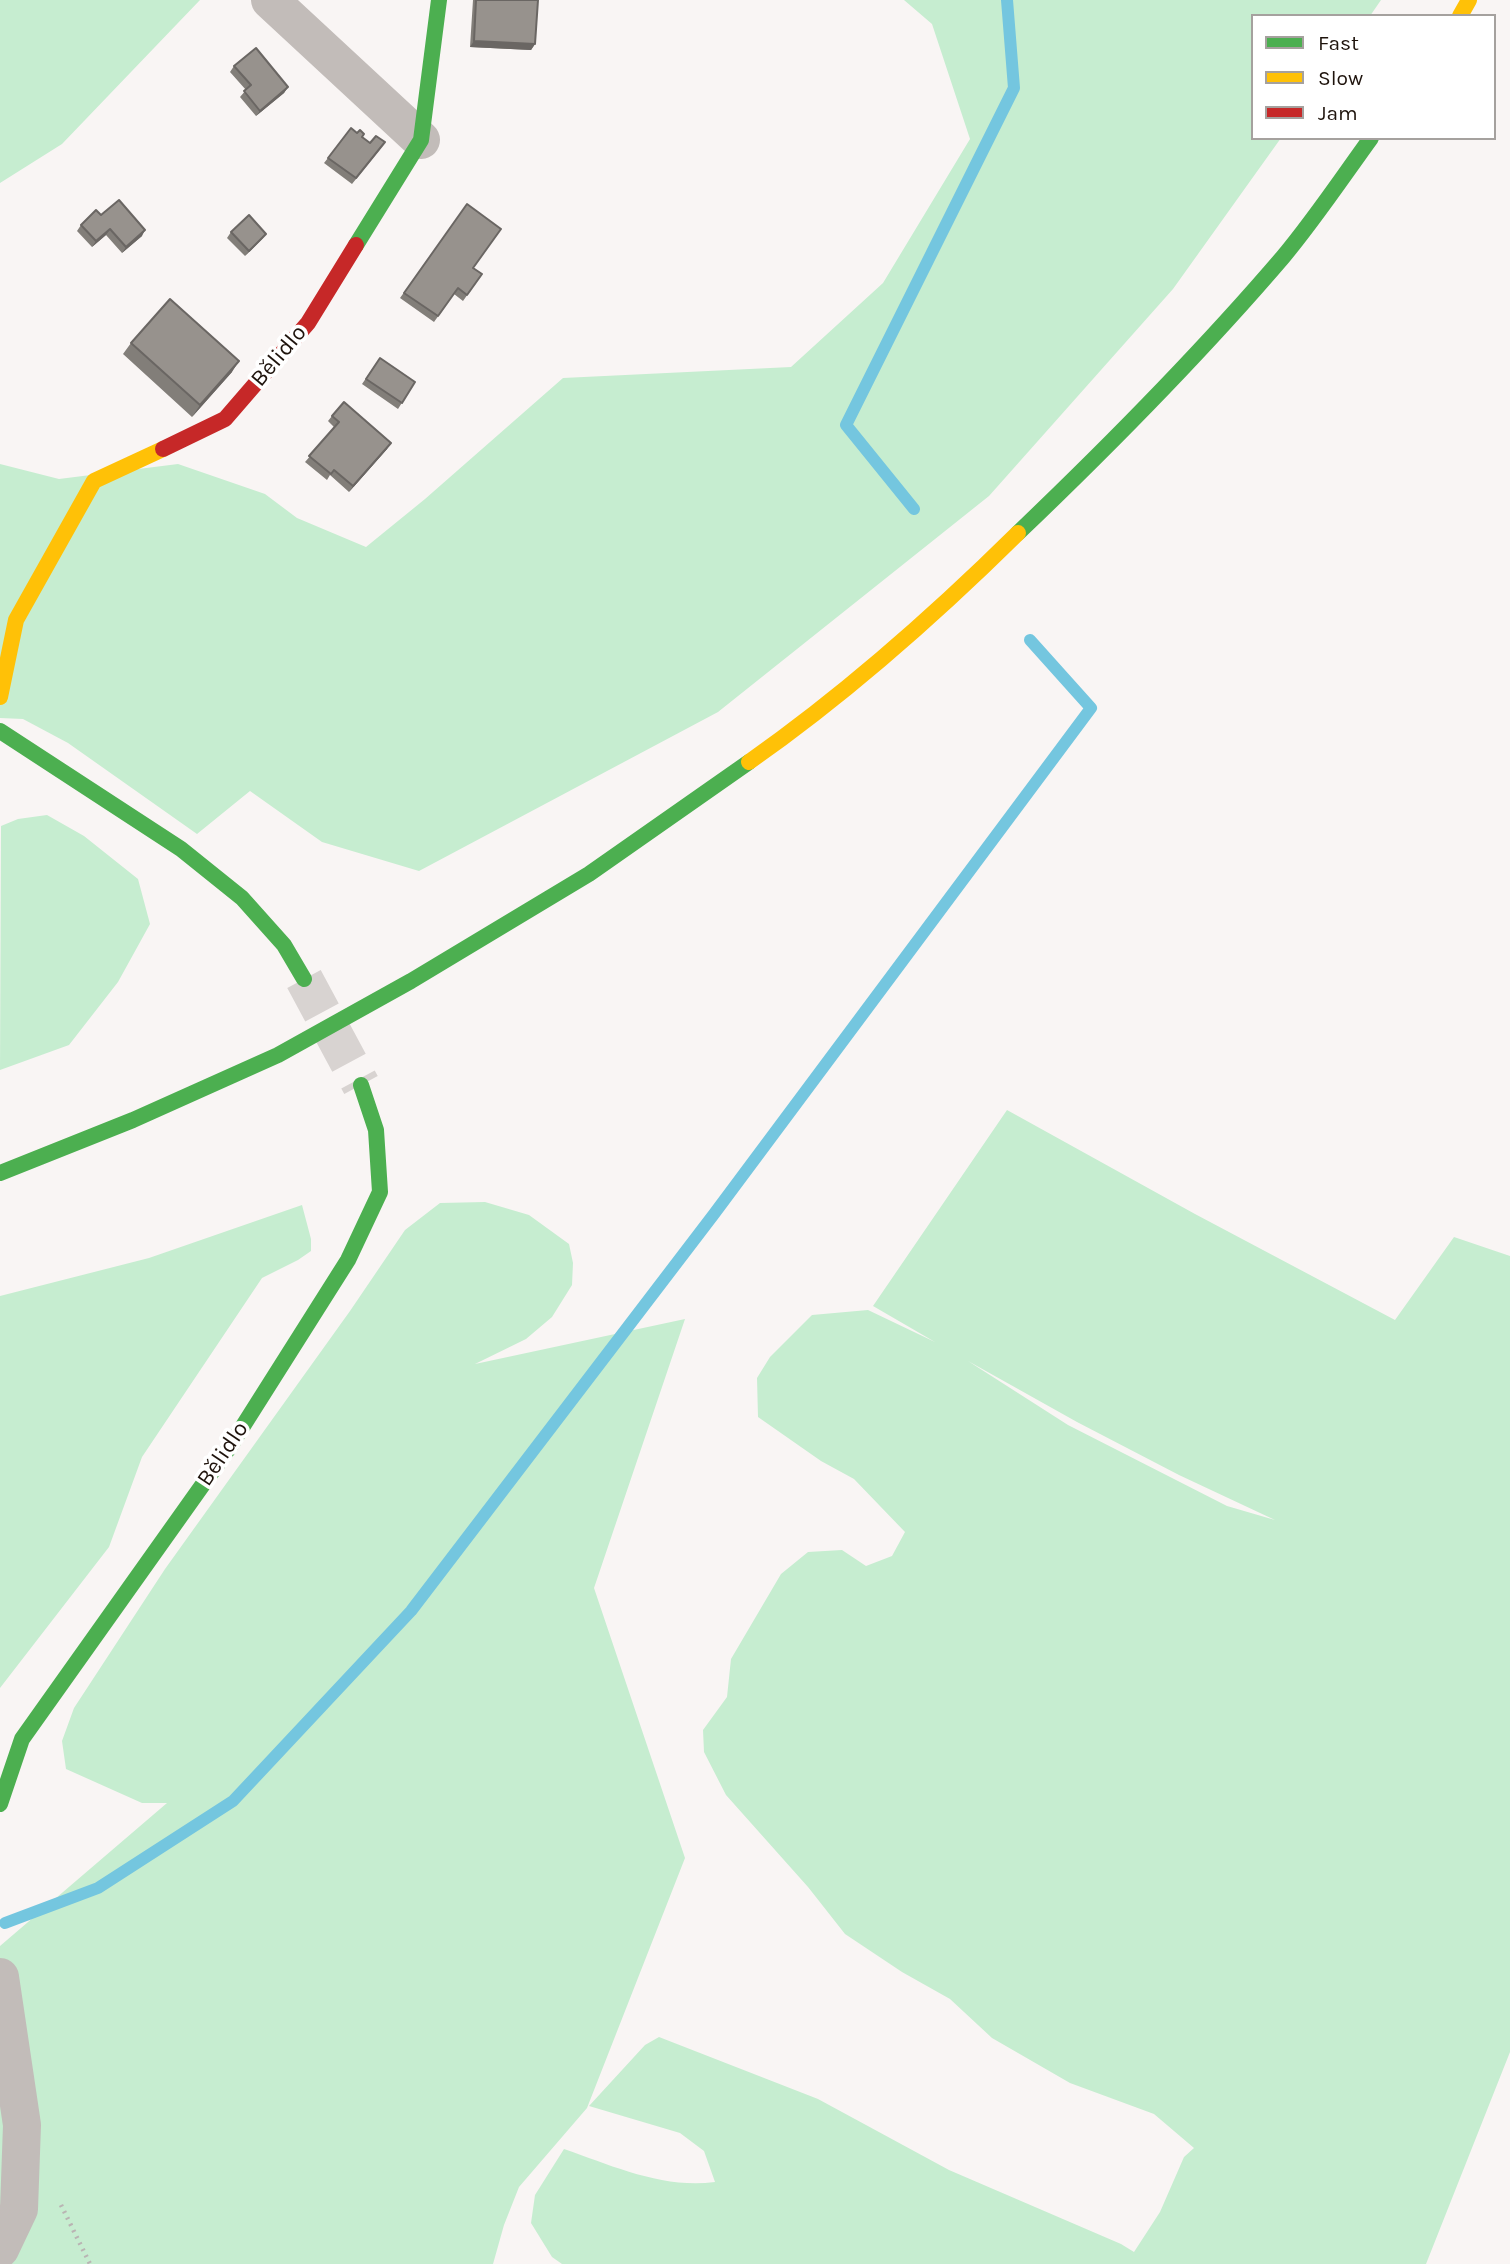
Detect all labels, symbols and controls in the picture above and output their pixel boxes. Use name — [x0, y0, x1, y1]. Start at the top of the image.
legend — [1251, 14, 1496, 140]
text: Fast — [1318, 31, 1359, 55]
text: Slow — [1318, 66, 1363, 90]
text: Jam — [1318, 101, 1358, 125]
street label: Bělidlo — [245, 320, 313, 392]
street label: Bělidlo — [191, 1416, 255, 1492]

